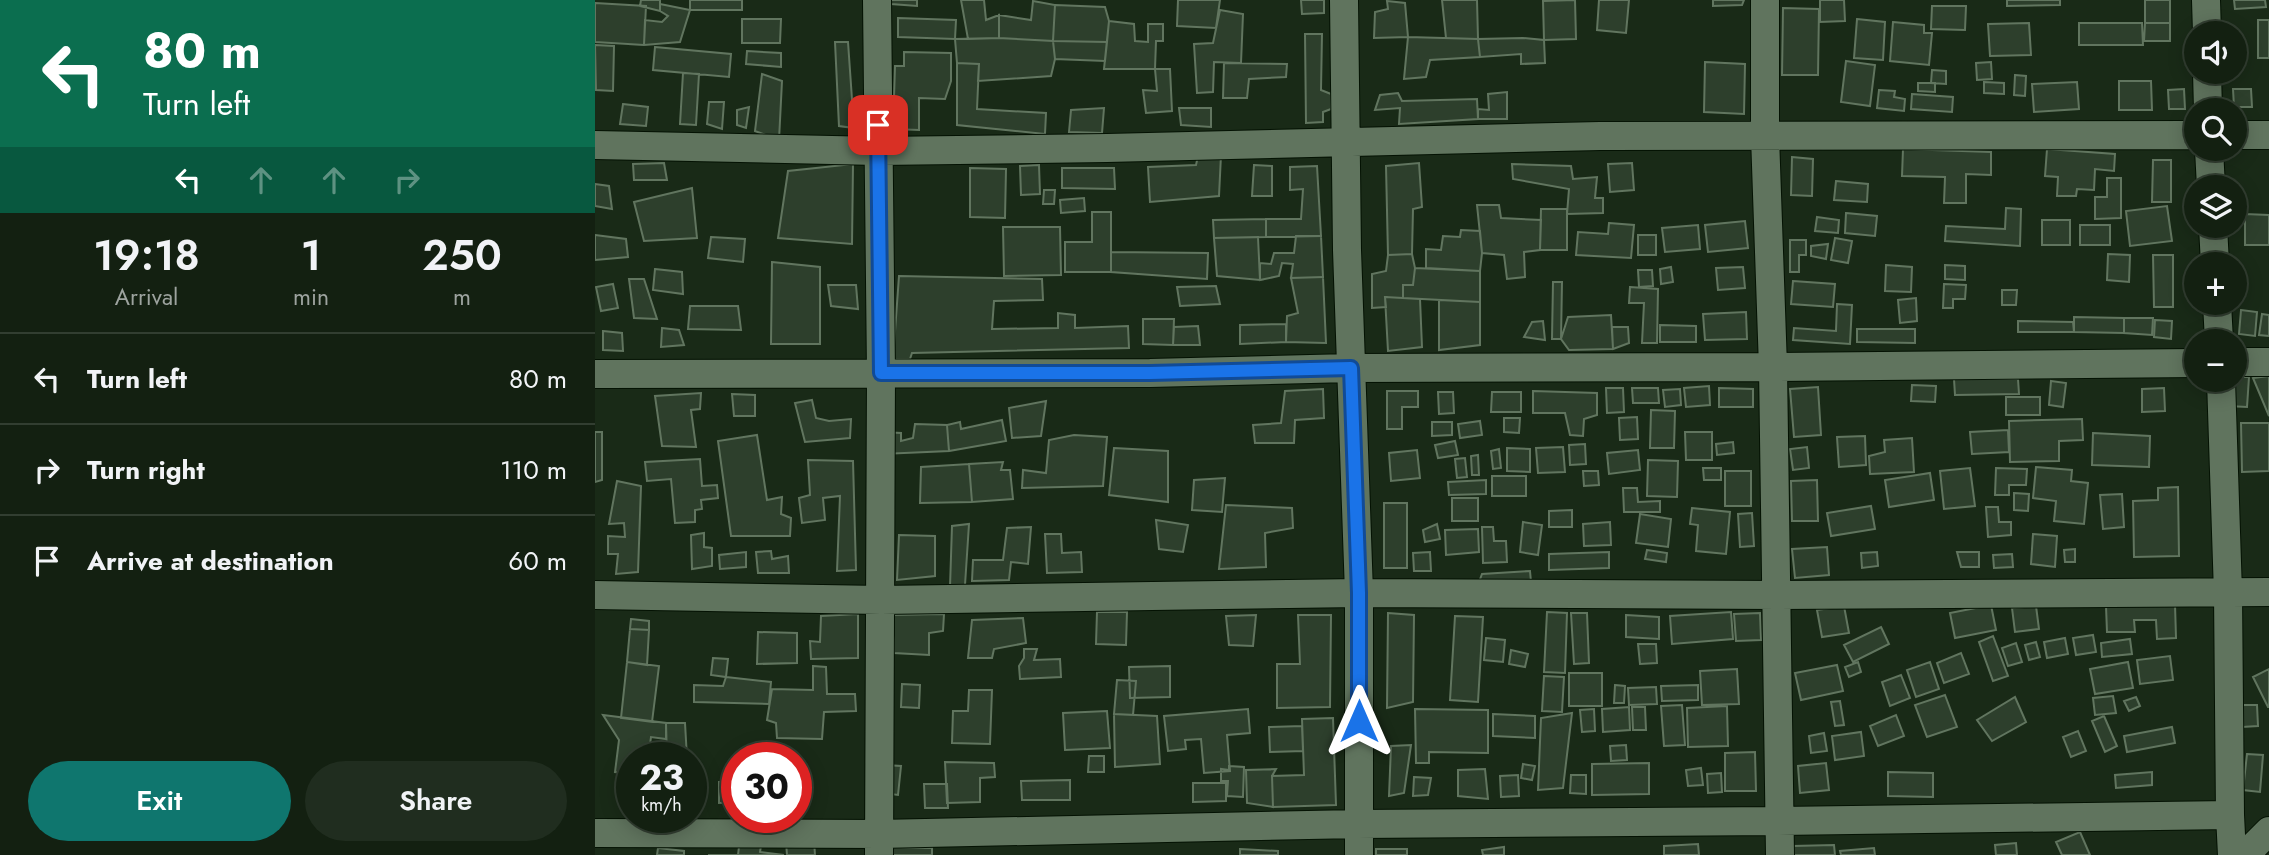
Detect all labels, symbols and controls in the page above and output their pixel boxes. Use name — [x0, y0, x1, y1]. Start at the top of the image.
text: 80 m — [143, 16, 261, 86]
map controls — [2184, 21, 2247, 392]
button: sound — [2184, 21, 2247, 84]
icon: left — [28, 28, 119, 119]
text: Turn left — [143, 81, 250, 127]
pin — [848, 95, 908, 155]
button: search — [2184, 98, 2247, 161]
icon: arrive — [859, 106, 897, 144]
icon: left — [169, 161, 207, 199]
icon: ahead — [242, 161, 280, 199]
icon: ahead — [315, 161, 353, 199]
icon: right — [388, 161, 426, 199]
button: layers — [2184, 175, 2247, 238]
text: 19:18 — [93, 225, 200, 286]
text: 1 — [301, 225, 321, 286]
text: 250 — [422, 225, 502, 286]
button: + — [2184, 252, 2247, 315]
text: Arrival — [115, 280, 178, 314]
text: min — [293, 280, 329, 314]
text: m — [453, 280, 471, 314]
button: − — [2184, 329, 2247, 392]
icon: left — [28, 360, 66, 398]
text: Turn left — [87, 360, 187, 398]
text: 80 m — [509, 360, 567, 398]
icon: right — [28, 451, 66, 489]
text: Turn right — [87, 451, 205, 489]
text: 110 m — [500, 451, 567, 489]
icon: arrive — [28, 542, 66, 580]
text: Arrive at destination — [87, 542, 334, 580]
text: 60 m — [508, 542, 567, 580]
position arrow — [1322, 684, 1396, 758]
speed limit sign: 30 — [721, 742, 812, 833]
text: 23 — [639, 753, 684, 803]
button: Exit — [28, 761, 291, 841]
button: Share — [305, 761, 567, 841]
text: km/h — [641, 792, 682, 818]

